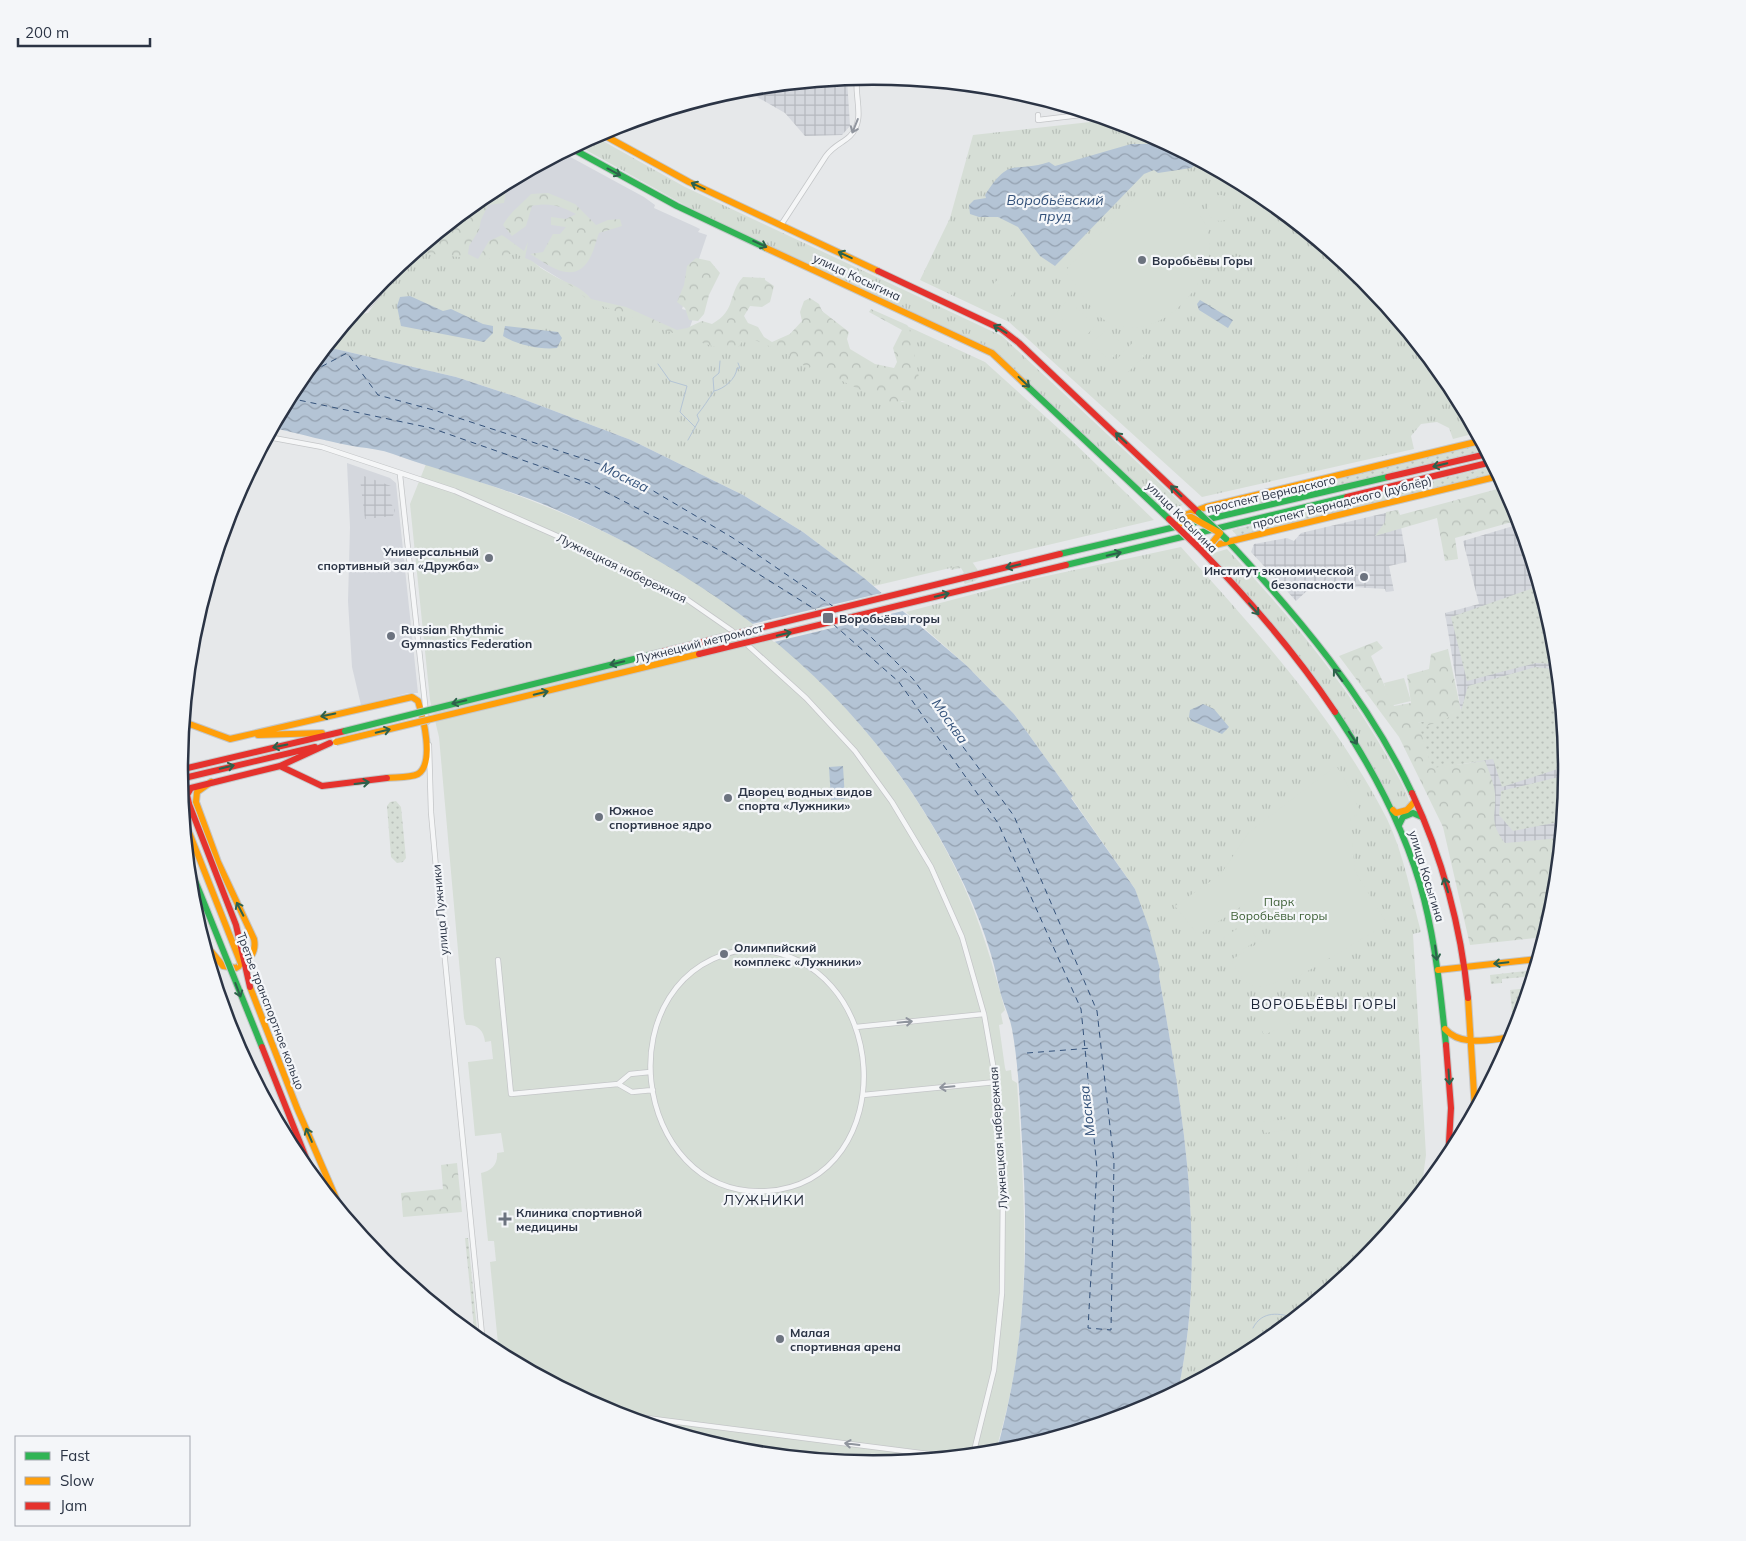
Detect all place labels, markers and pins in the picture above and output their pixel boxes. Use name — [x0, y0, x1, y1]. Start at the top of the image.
place label: Воробьёвы Горы — [1152, 253, 1253, 268]
marker: Воробьёвы Горы — [1136, 254, 1148, 266]
place label: Универсальный спортивный зал «Дружба» — [317, 544, 479, 573]
marker: Универсальный спортивный зал «Дружба» — [483, 552, 495, 564]
place label: Институт экономической безопасности — [1204, 563, 1354, 592]
marker: Институт экономической безопасности — [1358, 571, 1370, 583]
marker: Воробьёвы горы — [821, 611, 835, 625]
place label: Воробьёвы горы — [839, 611, 940, 626]
place label: Russian Rhythmic Gymnastics Federation — [401, 622, 532, 651]
marker: Russian Rhythmic Gymnastics Federation — [385, 630, 397, 642]
place label: Дворец водных видов спорта «Лужники» — [738, 784, 872, 813]
marker: Дворец водных видов спорта «Лужники» — [722, 792, 734, 804]
place label: Южное спортивное ядро — [609, 803, 712, 832]
marker: Южное спортивное ядро — [593, 811, 605, 823]
place label: Олимпийский комплекс «Лужники» — [734, 940, 861, 969]
marker: Олимпийский комплекс «Лужники» — [718, 948, 730, 960]
place label: Клиника спортивной медицины — [516, 1205, 642, 1234]
marker: Клиника спортивной медицины — [498, 1212, 512, 1226]
place label: Малая спортивная арена — [790, 1325, 901, 1354]
marker: Малая спортивная арена — [774, 1333, 786, 1345]

